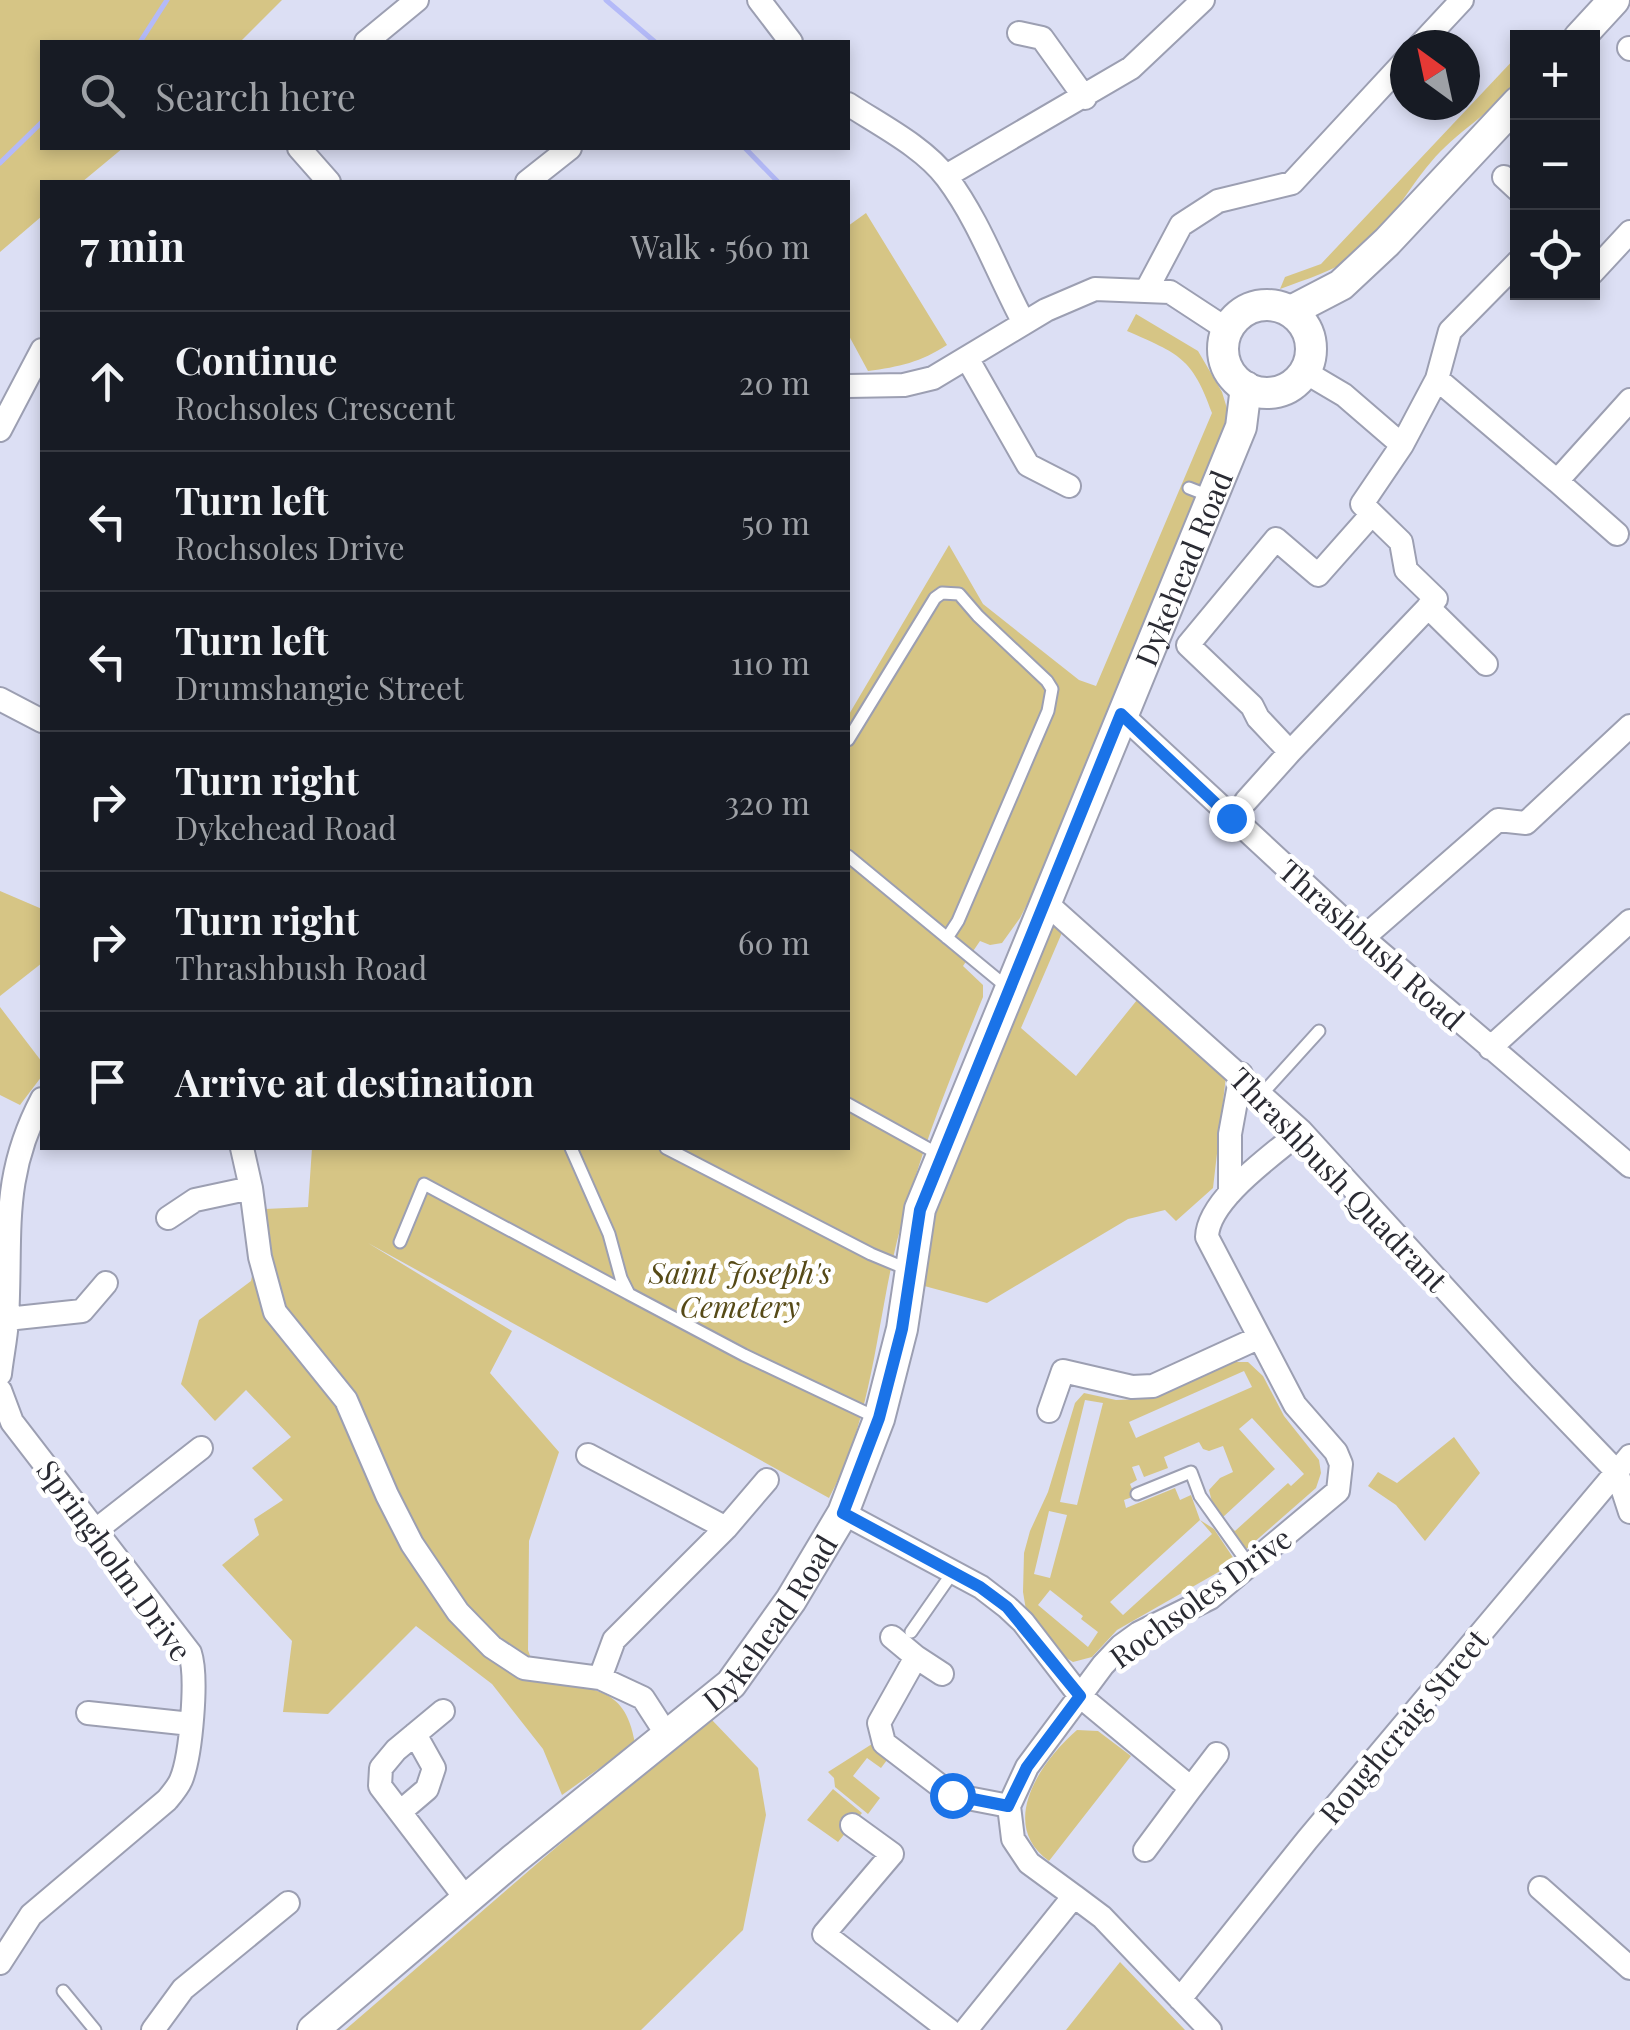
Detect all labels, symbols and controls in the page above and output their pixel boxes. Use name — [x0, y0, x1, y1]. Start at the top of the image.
north arrow — [1390, 30, 1480, 120]
map controls — [1510, 30, 1600, 300]
button: + — [1510, 30, 1600, 120]
search box — [40, 40, 850, 150]
icon: search — [75, 68, 130, 123]
text: Search here — [155, 70, 356, 121]
button: − — [1510, 120, 1600, 210]
button: locate — [1510, 210, 1600, 300]
text: 7 min — [80, 217, 185, 273]
text: Walk · 560 m — [631, 224, 810, 267]
text: Continue — [175, 334, 337, 385]
icon: ahead — [80, 354, 135, 409]
text: 20 m — [739, 360, 810, 403]
text: Rochsoles Crescent — [175, 385, 455, 428]
street label: Dykehead Road — [1125, 464, 1241, 672]
text: Turn left — [175, 474, 328, 525]
icon: left — [80, 494, 135, 549]
text: 50 m — [741, 500, 810, 543]
text: Rochsoles Drive — [175, 525, 405, 568]
text: Turn left — [175, 614, 328, 665]
icon: left — [80, 634, 135, 689]
text: 110 m — [731, 640, 810, 683]
text: Drumshangie Street — [175, 665, 464, 708]
text: Turn right — [175, 754, 359, 805]
icon: right — [80, 774, 135, 829]
text: 320 m — [725, 780, 810, 823]
route end — [1209, 796, 1255, 842]
text: Dykehead Road — [175, 805, 397, 848]
street label: Thrashbush Road — [1271, 850, 1473, 1038]
text: Turn right — [175, 894, 359, 945]
icon: right — [80, 914, 135, 969]
text: 60 m — [738, 920, 810, 963]
text: Thrashbush Road — [175, 945, 427, 988]
icon: arrive — [80, 1054, 135, 1109]
text: Arrive at destination — [175, 1056, 534, 1107]
street label: Thrashbush Quadrant — [1221, 1058, 1457, 1300]
park label: Saint Joseph's Cemetery — [648, 1252, 831, 1326]
street label: Springholm Drive — [29, 1452, 201, 1668]
street label: Rochsoles Drive — [1101, 1518, 1299, 1676]
street label: Dykehead Road — [694, 1527, 846, 1719]
street label: Roughcraig Street — [1310, 1620, 1496, 1832]
route start — [930, 1773, 976, 1819]

